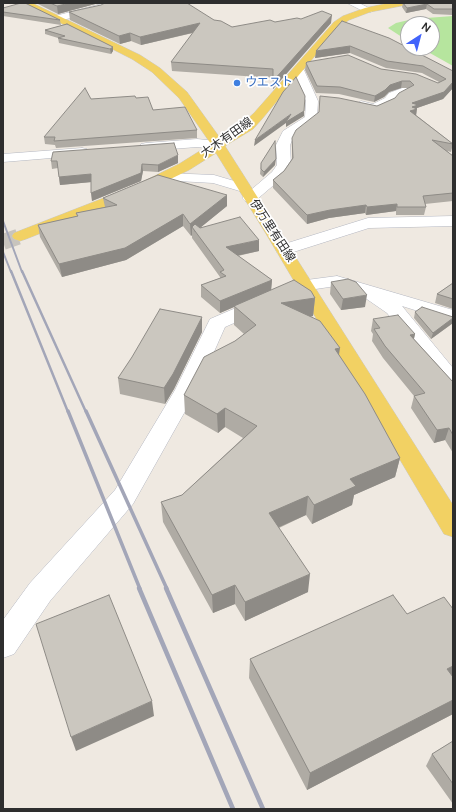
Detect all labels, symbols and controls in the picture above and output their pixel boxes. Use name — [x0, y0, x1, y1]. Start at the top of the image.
north arrow — [400, 16, 440, 56]
text: N — [419, 19, 434, 35]
place label: ウエスト — [245, 76, 293, 90]
marker: ウエスト — [232, 78, 242, 88]
street label: 大木有田線 — [198, 115, 256, 161]
street label: 伊万里有田線 — [246, 197, 298, 265]

